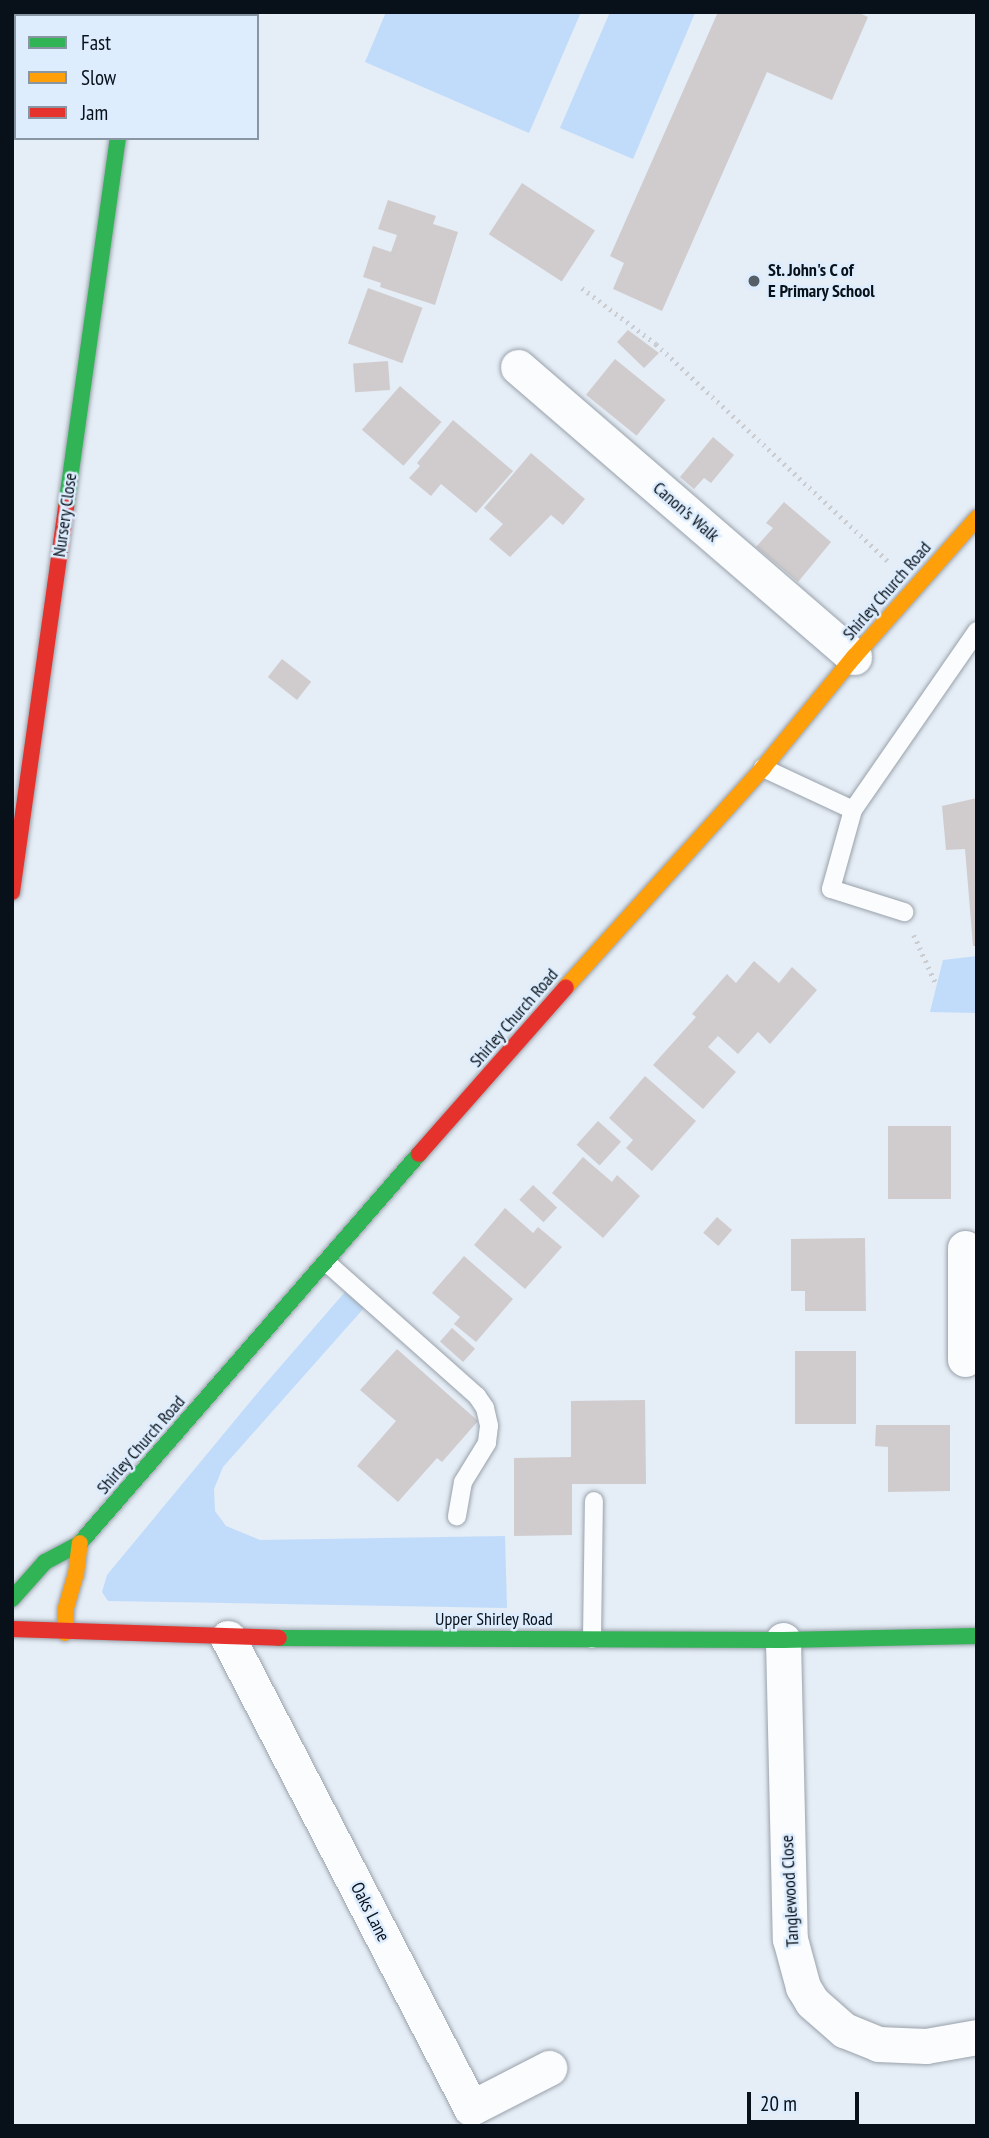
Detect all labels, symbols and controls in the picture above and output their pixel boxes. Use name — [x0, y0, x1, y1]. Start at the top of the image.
legend — [14, 14, 259, 140]
text: Fast — [81, 29, 111, 56]
text: Slow — [81, 64, 116, 91]
text: Jam — [81, 99, 108, 126]
place label: St. John's C of E Primary School — [768, 260, 875, 302]
marker: St. John's C of E Primary School — [746, 273, 762, 289]
street label: Nursery Close — [48, 471, 82, 559]
street label: Canon's Walk — [648, 477, 724, 547]
street label: Shirley Church Road — [838, 537, 936, 645]
street label: Shirley Church Road — [465, 964, 563, 1072]
street label: Shirley Church Road — [92, 1391, 190, 1499]
street label: Upper Shirley Road — [435, 1608, 553, 1630]
street label: Tanglewood Close — [776, 1834, 804, 1948]
street label: Oaks Lane — [346, 1879, 394, 1945]
scale bar — [751, 2078, 863, 2122]
text: 20 m — [760, 2090, 797, 2117]

